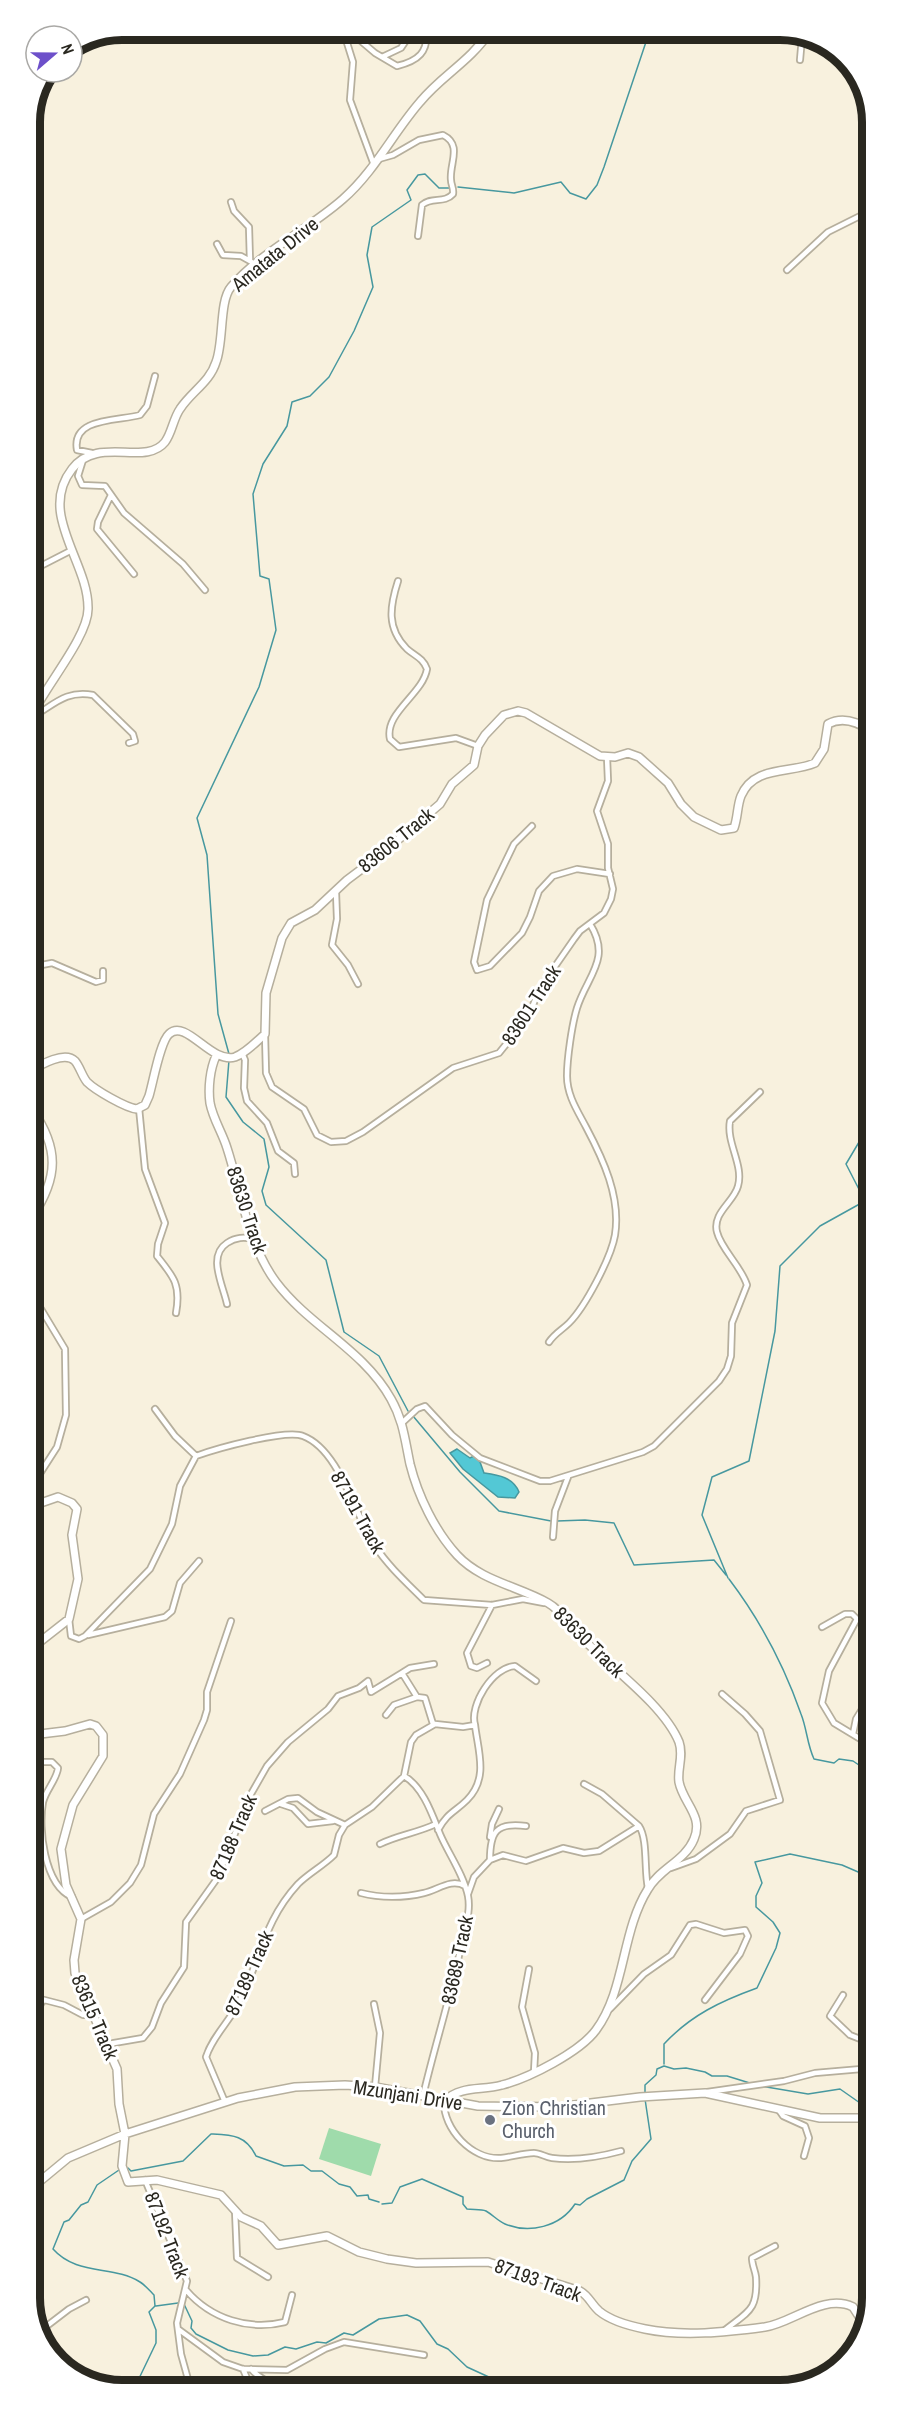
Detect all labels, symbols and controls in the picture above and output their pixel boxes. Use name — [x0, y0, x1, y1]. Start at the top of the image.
north arrow — [24, 24, 84, 84]
text: N — [56, 41, 80, 57]
street label: Amatata Drive — [225, 210, 324, 298]
street label: 83606 Track — [352, 800, 440, 879]
street label: 83601 Track — [495, 959, 567, 1050]
street label: 83630 Track — [221, 1163, 275, 1258]
street label: 87191 Track — [325, 1466, 393, 1558]
street label: 83630 Track — [548, 1600, 631, 1684]
street label: 87188 Track — [202, 1789, 263, 1884]
street label: 83689 Track — [434, 1912, 479, 2007]
street label: 87189 Track — [218, 1925, 280, 2020]
street label: 83615 Track — [65, 1970, 126, 2064]
street label: Mzunjani Drive — [352, 2073, 465, 2116]
place label: Zion Christian Church — [502, 2094, 606, 2144]
marker: Zion Christian Church — [483, 2113, 497, 2127]
street label: 87192 Track — [139, 2188, 197, 2283]
street label: 87193 Track — [491, 2251, 586, 2308]

